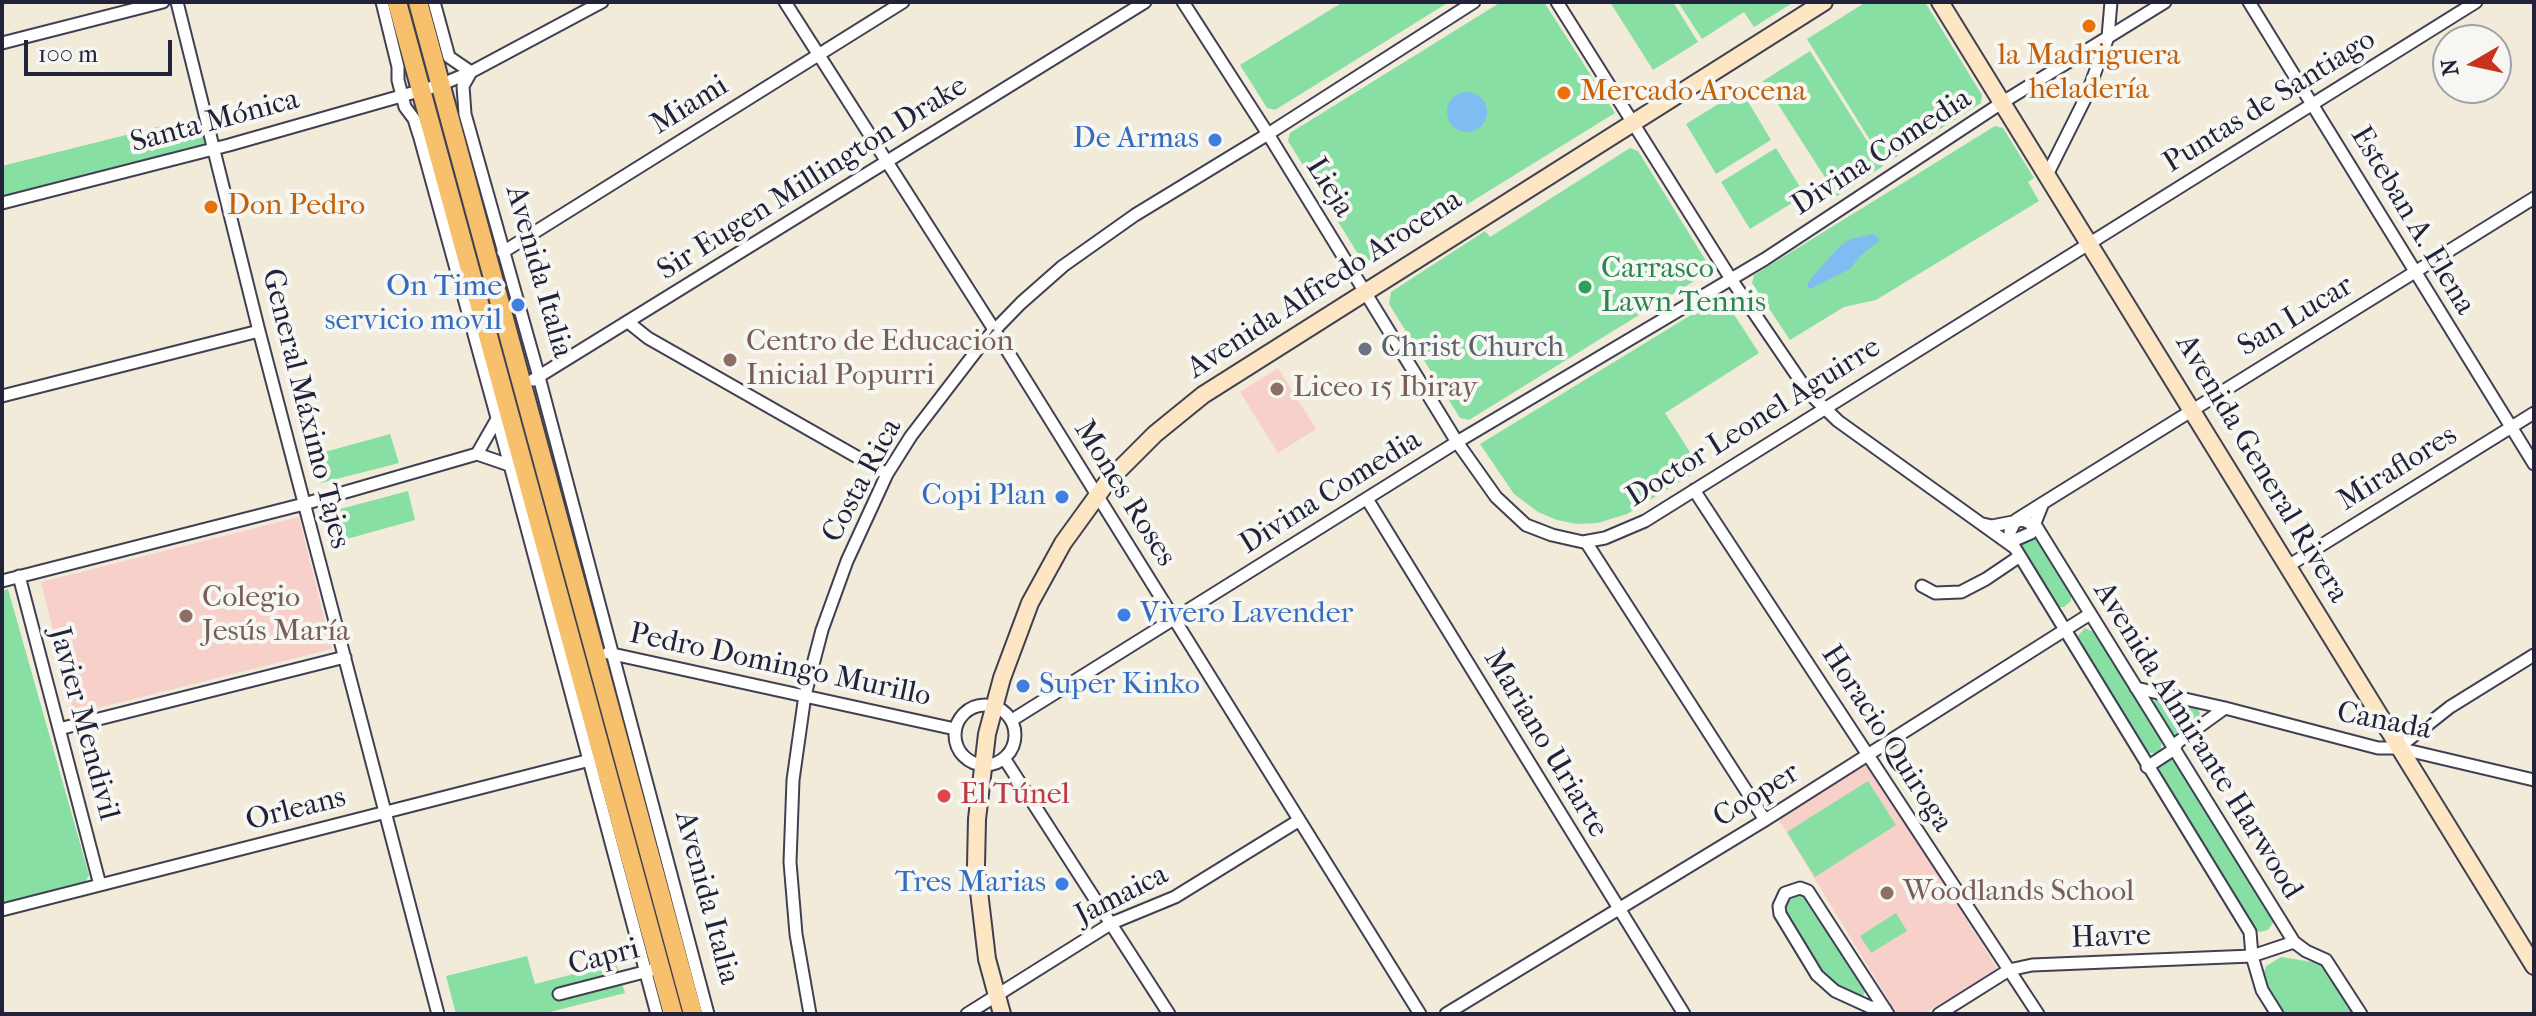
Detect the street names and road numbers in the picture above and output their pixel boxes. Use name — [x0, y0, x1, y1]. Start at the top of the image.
street label: Puntas de Santiago — [2157, 22, 2383, 182]
street label: Miami — [645, 68, 735, 144]
street label: Sir Eugen Millington Drake — [652, 69, 974, 289]
street label: Santa Mónica — [127, 82, 303, 162]
street label: Divina Comedia — [1785, 82, 1979, 224]
street label: Esteban A. Elena — [2342, 120, 2482, 322]
street label: Lieja — [1297, 152, 1361, 224]
street label: Avenida Italia — [496, 182, 580, 362]
street label: Avenida Alfredo Arocena — [1181, 183, 1469, 387]
street label: General Máximo Tajes — [253, 265, 357, 553]
street label: San Lucar — [2232, 269, 2360, 365]
street label: Avenida General Rivera — [2167, 328, 2355, 610]
street label: Doctor Leonel Aguirre — [1620, 330, 1888, 516]
street label: Costa Rica — [815, 413, 911, 549]
street label: Mones Roses — [1065, 414, 1183, 574]
street label: Miraflores — [2332, 418, 2464, 520]
street label: Divina Comedia — [1234, 423, 1428, 563]
street label: Avenida Almirante Harwood — [2084, 576, 2310, 906]
street label: Pedro Domingo Murillo — [626, 616, 934, 716]
street label: Javier Mendivil — [40, 624, 126, 824]
street label: Horacio Quiroga — [1812, 639, 1960, 839]
street label: Mariano Uriarte — [1475, 643, 1615, 845]
street label: Canadá — [2334, 695, 2434, 749]
street label: Cooper — [1707, 756, 1807, 836]
street label: Orleans — [242, 780, 350, 840]
street label: Avenida Italia — [666, 808, 746, 988]
street label: Jamaica — [1070, 857, 1174, 935]
street label: Havre — [2071, 919, 2151, 957]
street label: Capri — [565, 932, 643, 984]

